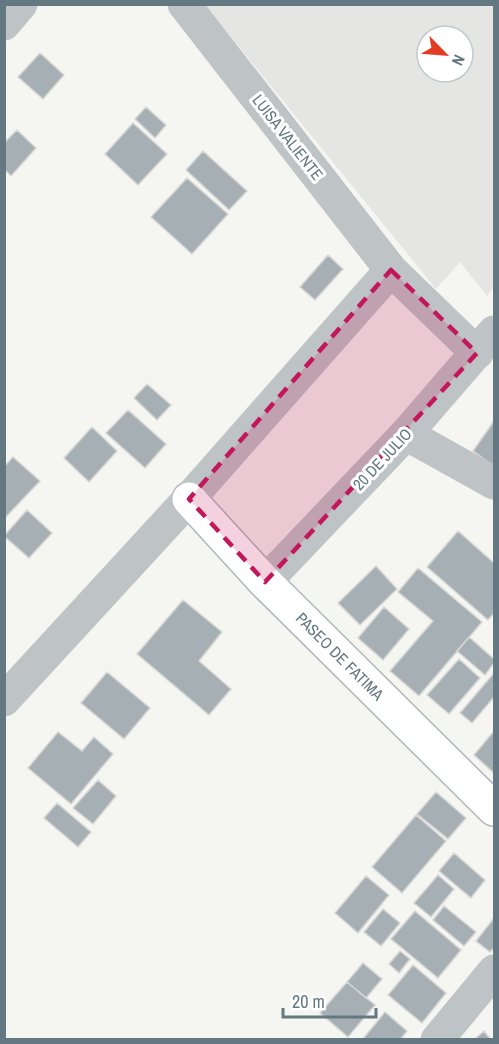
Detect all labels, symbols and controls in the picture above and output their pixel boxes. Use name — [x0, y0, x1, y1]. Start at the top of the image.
north arrow — [415, 24, 475, 84]
text: N — [447, 51, 471, 69]
street label: LUISA VALIENTE — [248, 90, 328, 184]
street label: 20 DE JULIO — [348, 423, 416, 495]
street label: PASEO DE FATIMA — [291, 607, 389, 705]
scale bar — [283, 981, 376, 1019]
text: 20 m — [292, 989, 325, 1014]

